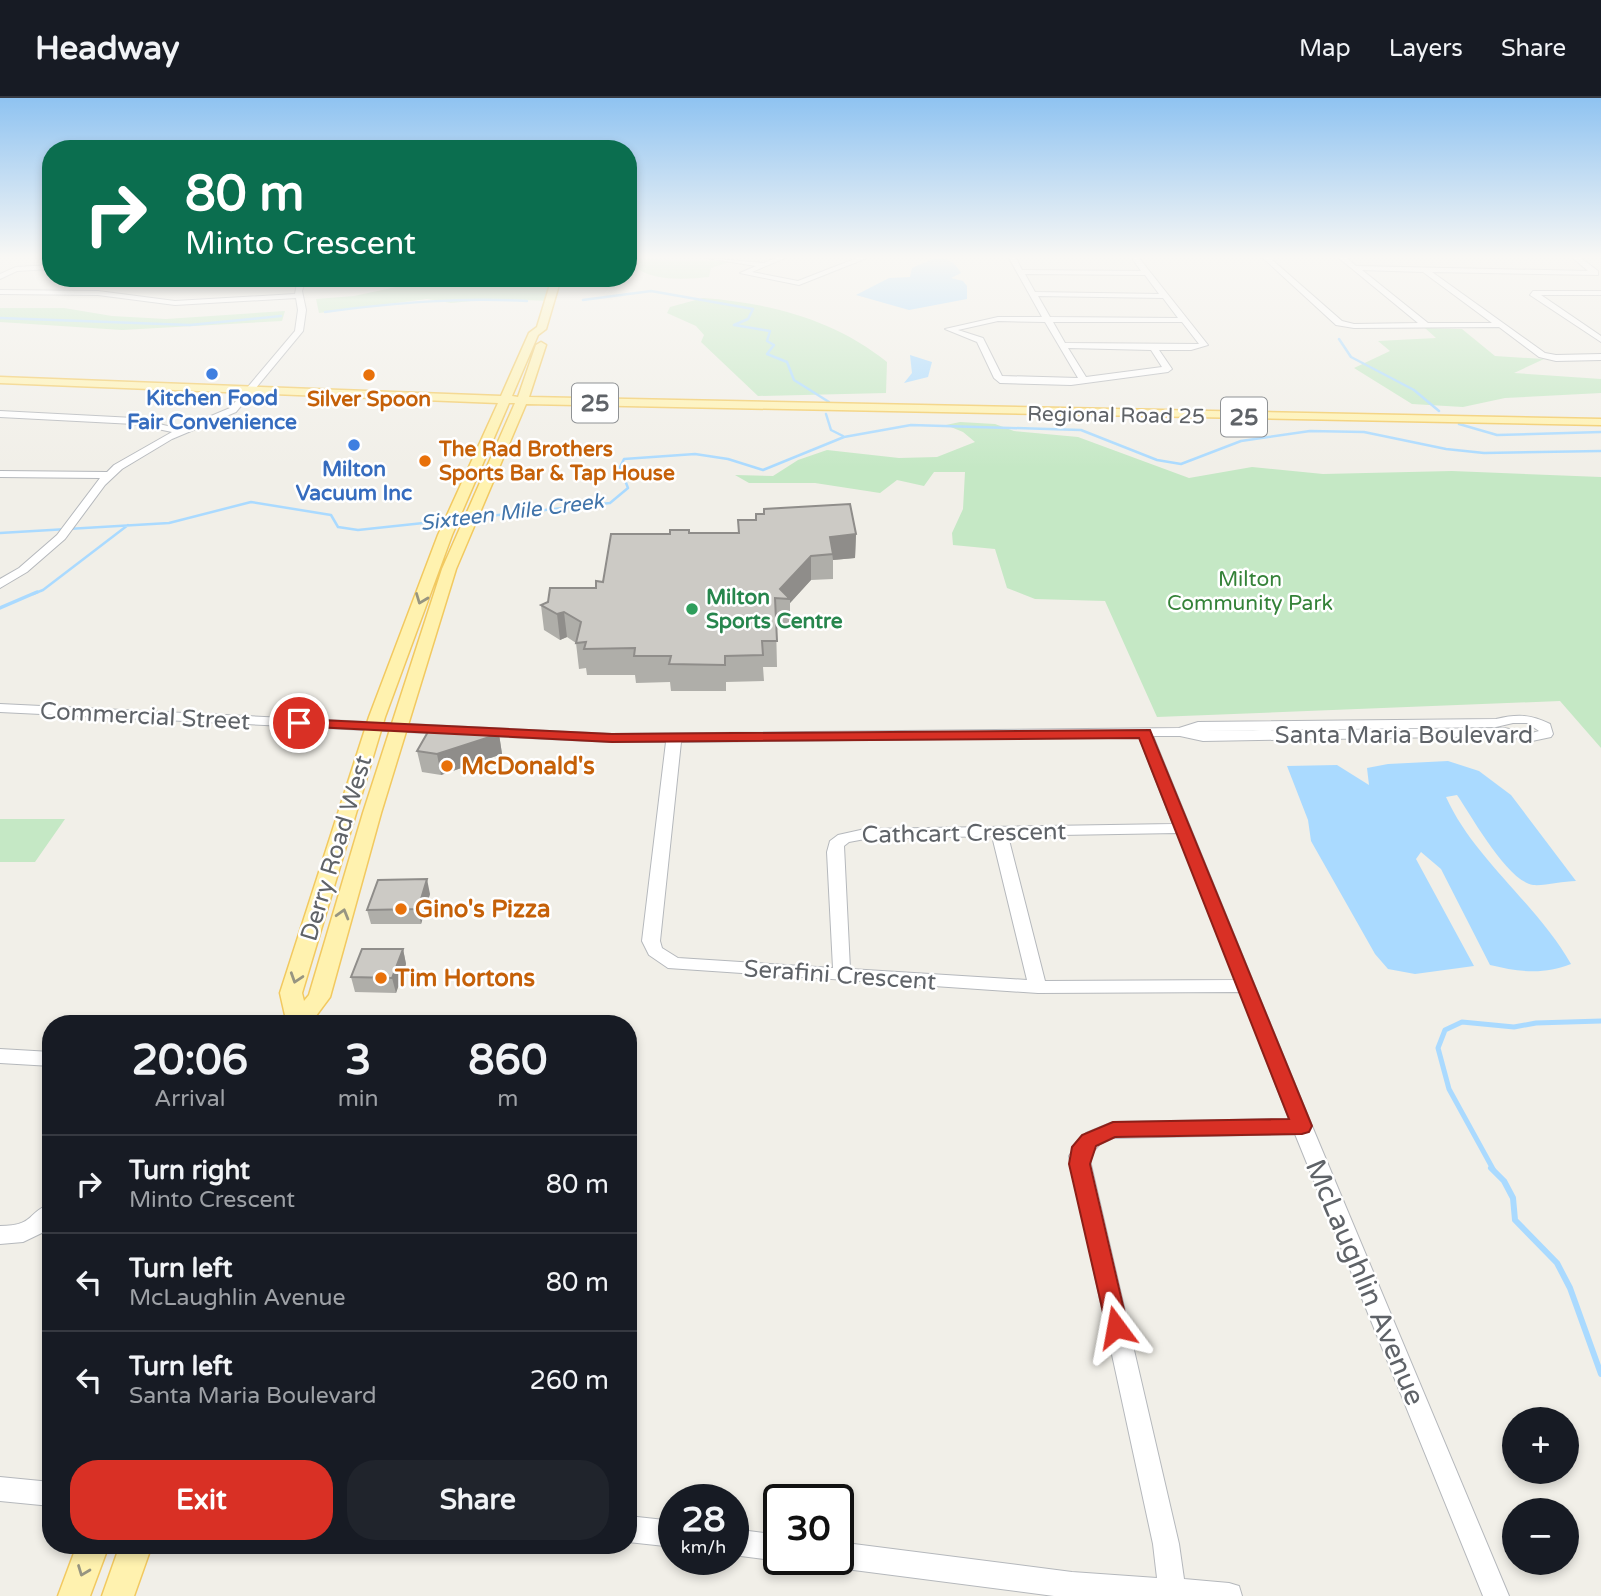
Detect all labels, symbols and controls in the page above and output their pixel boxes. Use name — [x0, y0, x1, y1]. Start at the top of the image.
text: Headway — [35, 29, 179, 68]
text: Map — [1299, 34, 1351, 63]
text: Layers — [1389, 34, 1463, 63]
text: Share — [1501, 34, 1566, 63]
text: 80 m — [185, 165, 304, 224]
icon: right — [70, 168, 161, 259]
text: Minto Crescent — [185, 225, 416, 263]
marker: Kitchen Food Fair Convenience — [204, 366, 220, 382]
marker: Silver Spoon — [361, 367, 377, 383]
road number: 25 — [572, 384, 618, 422]
place label: Kitchen Food Fair Convenience — [127, 386, 297, 435]
place label: Silver Spoon — [307, 387, 431, 412]
road number: 25 — [1221, 398, 1267, 436]
street label: Regional Road 25 — [1027, 401, 1205, 430]
marker: Milton Vacuum Inc — [346, 437, 362, 453]
place label: The Rad Brothers Sports Bar & Tap House — [438, 437, 675, 486]
marker: The Rad Brothers Sports Bar & Tap House — [417, 453, 433, 469]
place label: Milton Vacuum Inc — [296, 457, 412, 506]
water label: Sixteen Mile Creek — [419, 489, 607, 536]
park label: Milton Community Park — [1167, 567, 1333, 616]
place label: Milton Sports Centre — [706, 585, 843, 634]
one-way arrow — [415, 593, 429, 605]
marker: Milton Sports Centre — [684, 601, 700, 617]
pin — [269, 693, 329, 753]
street label: Commercial Street — [39, 697, 251, 736]
icon: arrive — [280, 704, 318, 742]
street label: Santa Maria Boulevard — [1275, 721, 1533, 750]
street label: Derry Road West — [294, 752, 378, 944]
place label: McDonald's — [461, 752, 595, 781]
marker: McDonald's — [439, 758, 455, 774]
street label: Cathcart Crescent — [861, 817, 1067, 850]
place label: Gino's Pizza — [415, 895, 550, 924]
marker: Gino's Pizza — [393, 901, 409, 917]
one-way arrow — [334, 909, 349, 921]
street label: Serafini Crescent — [743, 954, 937, 997]
place label: Tim Hortons — [394, 964, 535, 993]
marker: Tim Hortons — [373, 970, 389, 986]
one-way arrow — [289, 971, 304, 983]
text: 20:06 — [132, 1035, 248, 1086]
text: 3 — [345, 1035, 371, 1086]
text: 860 — [468, 1035, 547, 1086]
text: Arrival — [154, 1085, 225, 1113]
text: min — [338, 1085, 379, 1113]
text: m — [497, 1085, 518, 1113]
street label: McLaughlin Avenue — [1298, 1154, 1432, 1410]
text: Turn right — [129, 1155, 250, 1186]
icon: right — [70, 1165, 108, 1203]
text: 80 m — [546, 1169, 609, 1200]
text: Minto Crescent — [129, 1186, 295, 1214]
text: Turn left — [129, 1253, 232, 1284]
icon: left — [70, 1263, 108, 1301]
text: 80 m — [546, 1267, 609, 1298]
text: McLaughlin Avenue — [129, 1284, 346, 1312]
position arrow — [1079, 1290, 1153, 1364]
text: Turn left — [129, 1351, 232, 1382]
icon: left — [70, 1361, 108, 1399]
text: 260 m — [529, 1365, 609, 1396]
text: Santa Maria Boulevard — [129, 1382, 377, 1410]
map controls — [1502, 1407, 1579, 1575]
button: + — [1502, 1407, 1579, 1484]
button: Exit — [70, 1460, 333, 1540]
button: Share — [347, 1460, 609, 1540]
speed limit sign: 30 — [763, 1484, 854, 1575]
button: − — [1502, 1498, 1579, 1575]
text: 28 — [682, 1499, 725, 1541]
text: km/h — [681, 1536, 726, 1558]
one-way arrow — [78, 1564, 92, 1576]

